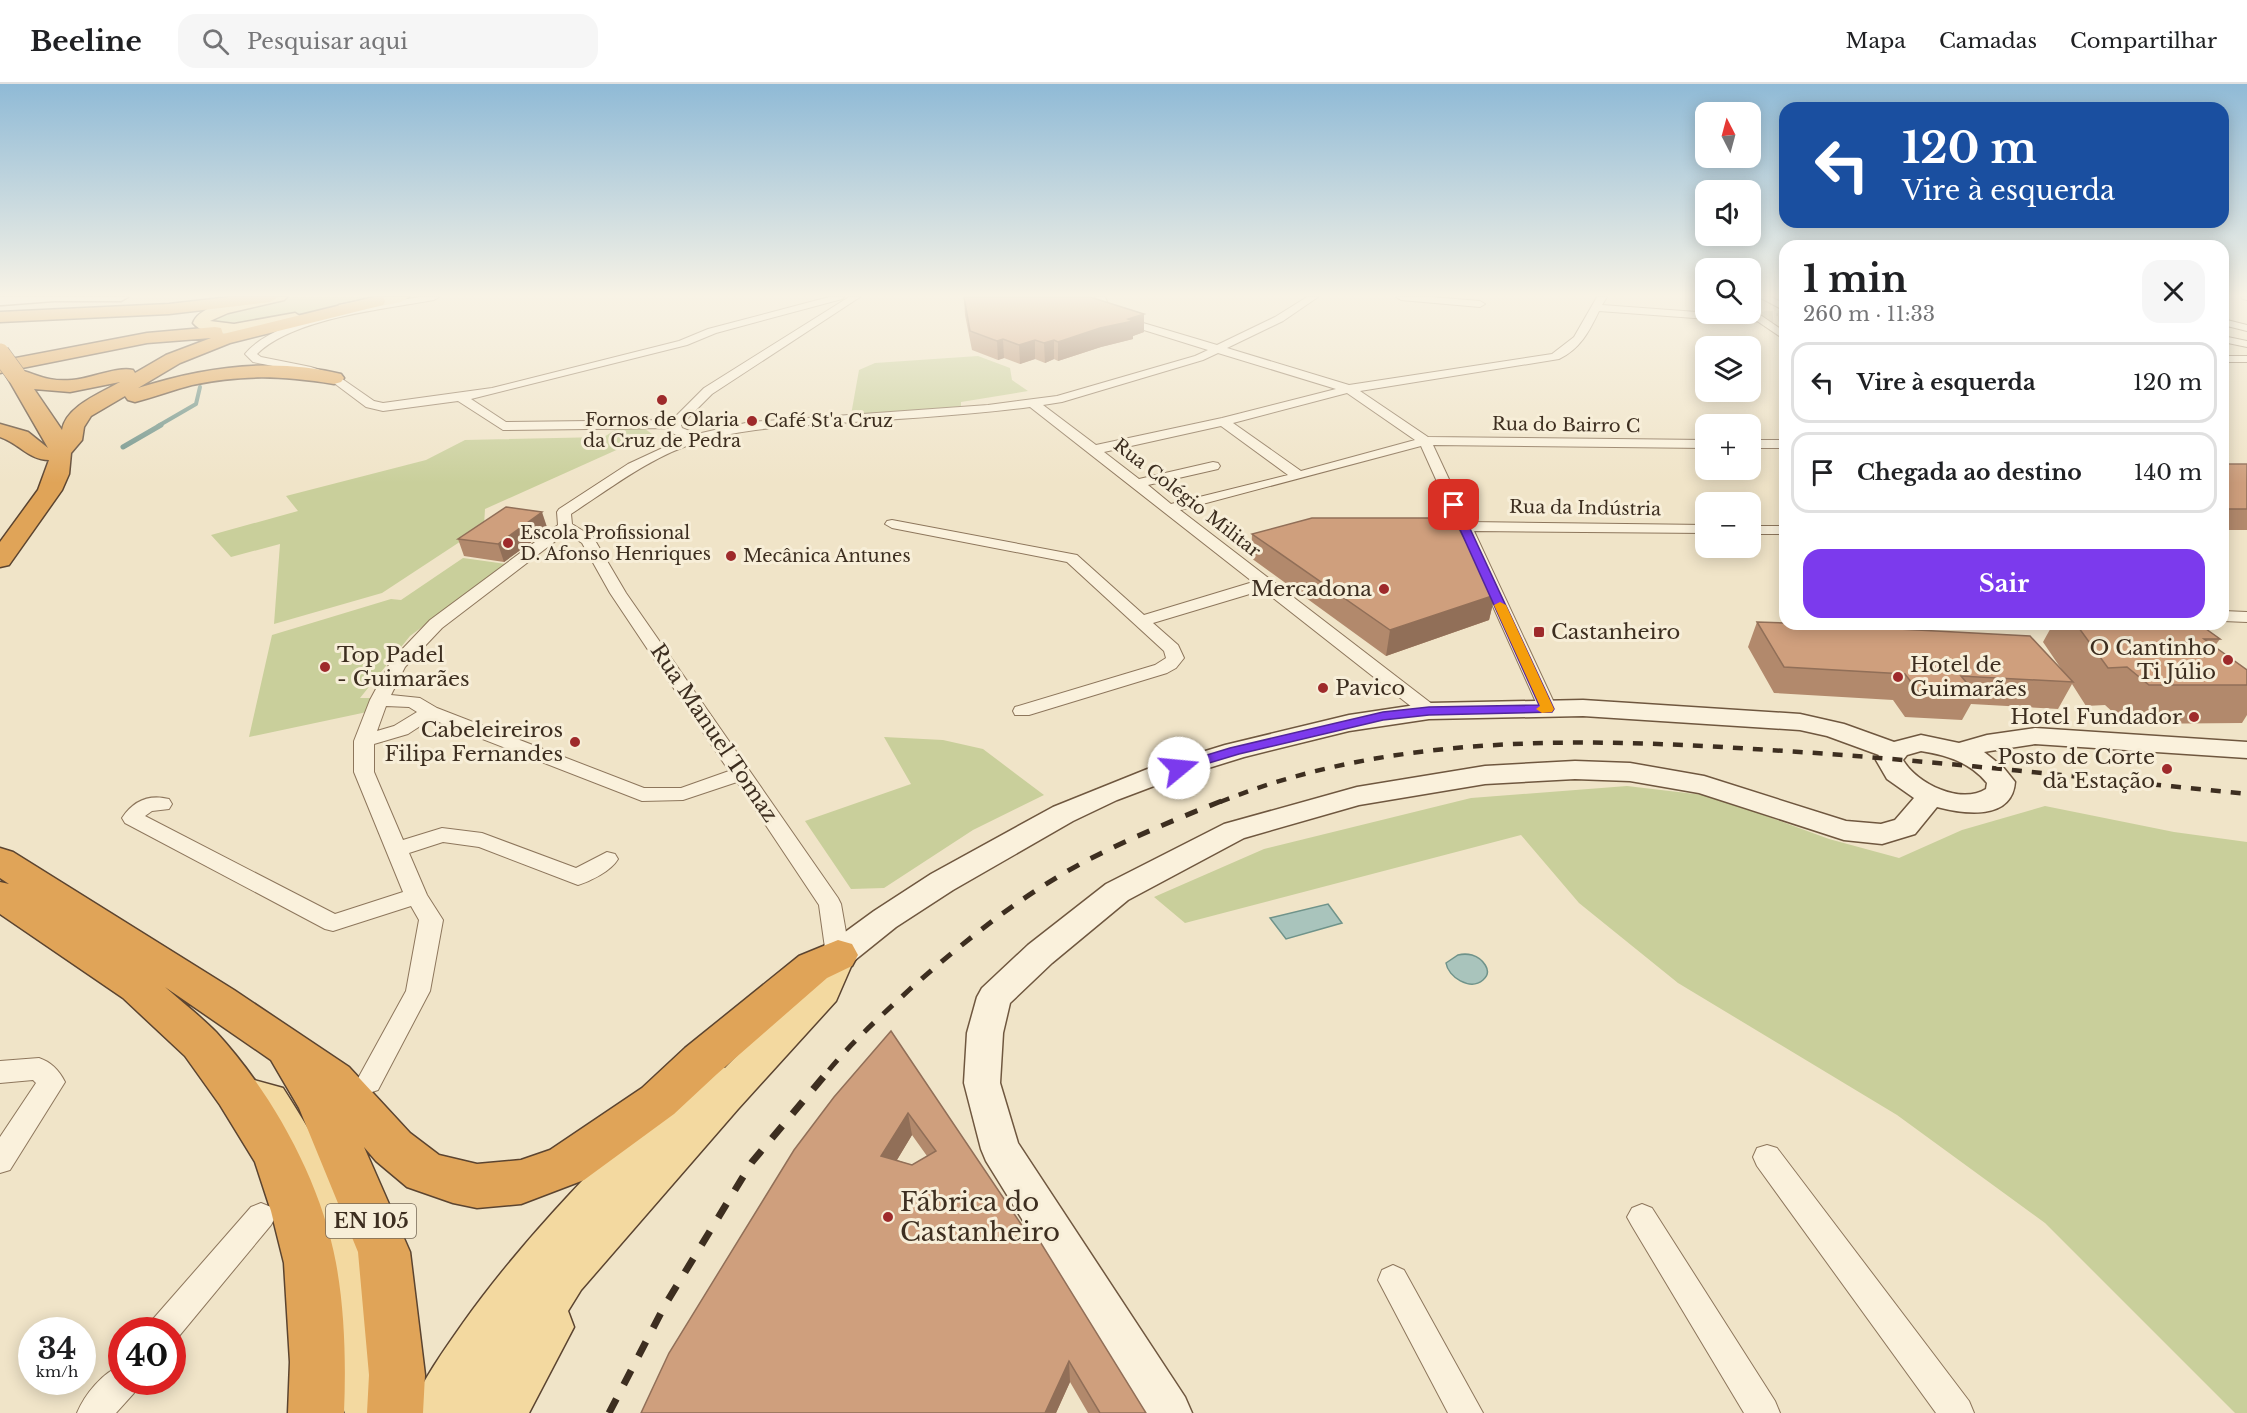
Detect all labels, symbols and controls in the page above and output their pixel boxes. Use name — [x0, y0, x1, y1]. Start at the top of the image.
search box — [178, 14, 598, 68]
text: Beeline — [30, 24, 142, 59]
icon: search — [199, 25, 232, 58]
text: Pesquisar aqui — [247, 28, 408, 55]
text: Mapa — [1846, 28, 1906, 54]
text: Camadas — [1939, 28, 2037, 54]
text: Compartilhar — [2070, 28, 2217, 54]
north arrow — [1695, 102, 1761, 168]
map controls — [1695, 102, 1761, 558]
text: 120 m — [1902, 122, 2037, 174]
icon: left — [1803, 126, 1881, 204]
text: Vire à esquerda — [1902, 174, 2115, 207]
button: sound — [1695, 180, 1761, 246]
text: 1 min — [1803, 257, 1907, 302]
button: search — [1695, 258, 1761, 324]
button: close — [2142, 260, 2205, 323]
text: 260 m · 11:33 — [1803, 302, 1935, 326]
button: layers — [1695, 336, 1761, 402]
icon: left — [1806, 366, 1839, 399]
text: Vire à esquerda — [1857, 369, 2036, 396]
text: 120 m — [2133, 369, 2202, 396]
marker: Fornos de Olaria da Cruz de Pedra — [655, 393, 669, 407]
place label: Fornos de Olaria da Cruz de Pedra — [583, 409, 741, 452]
place label: Café St'a Cruz — [764, 410, 893, 432]
street label: Rua do Bairro C — [1492, 413, 1640, 437]
marker: Café St'a Cruz — [745, 414, 759, 428]
button: + — [1695, 414, 1761, 480]
street label: Rua Colégio Militar — [1109, 434, 1265, 562]
icon: arrive — [1806, 456, 1839, 489]
text: Chegada ao destino — [1857, 459, 2082, 486]
text: 140 m — [2134, 459, 2202, 486]
pin — [1428, 479, 1479, 530]
icon: arrive — [1437, 488, 1470, 521]
button: − — [1695, 492, 1761, 558]
street label: Rua da Indústria — [1509, 496, 1661, 520]
place label: Escola Profissional D. Afonso Henriques — [520, 522, 711, 565]
marker: Escola Profissional D. Afonso Henriques — [501, 536, 515, 550]
place label: Mecânica Antunes — [743, 545, 911, 567]
marker: Mecânica Antunes — [724, 549, 738, 563]
button: Sair — [1803, 549, 2205, 618]
place label: Mercadona — [1251, 576, 1372, 602]
marker: Mercadona — [1377, 582, 1391, 596]
place label: Castanheiro — [1551, 619, 1680, 645]
marker: Castanheiro — [1532, 625, 1546, 639]
place label: O Cantinho Ti Júlio — [2089, 635, 2216, 685]
street label: Rua Manuel Tomaz — [645, 639, 783, 827]
place label: Top Padel - Guimarães — [337, 642, 470, 692]
place label: Hotel de Guimarães — [1910, 652, 2027, 702]
marker: O Cantinho Ti Júlio — [2221, 653, 2235, 667]
marker: Top Padel - Guimarães — [318, 660, 332, 674]
marker: Hotel de Guimarães — [1891, 670, 1905, 684]
place label: Pavico — [1335, 675, 1405, 701]
marker: Pavico — [1316, 681, 1330, 695]
place label: Hotel Fundador — [2010, 704, 2182, 730]
marker: Hotel Fundador — [2187, 710, 2201, 724]
place label: Cabeleireiros Filipa Fernandes — [385, 717, 563, 767]
marker: Cabeleireiros Filipa Fernandes — [568, 735, 582, 749]
position arrow — [1147, 736, 1211, 800]
place label: Posto de Corte da Estação — [1997, 744, 2155, 794]
marker: Posto de Corte da Estação — [2160, 762, 2174, 776]
place label: Fábrica do Castanheiro — [900, 1186, 1060, 1248]
road number: EN 105 — [326, 1204, 416, 1238]
marker: Fábrica do Castanheiro — [881, 1210, 895, 1224]
speed limit sign: 40 — [108, 1317, 186, 1395]
text: 34 — [37, 1330, 77, 1367]
text: km/h — [36, 1362, 78, 1381]

